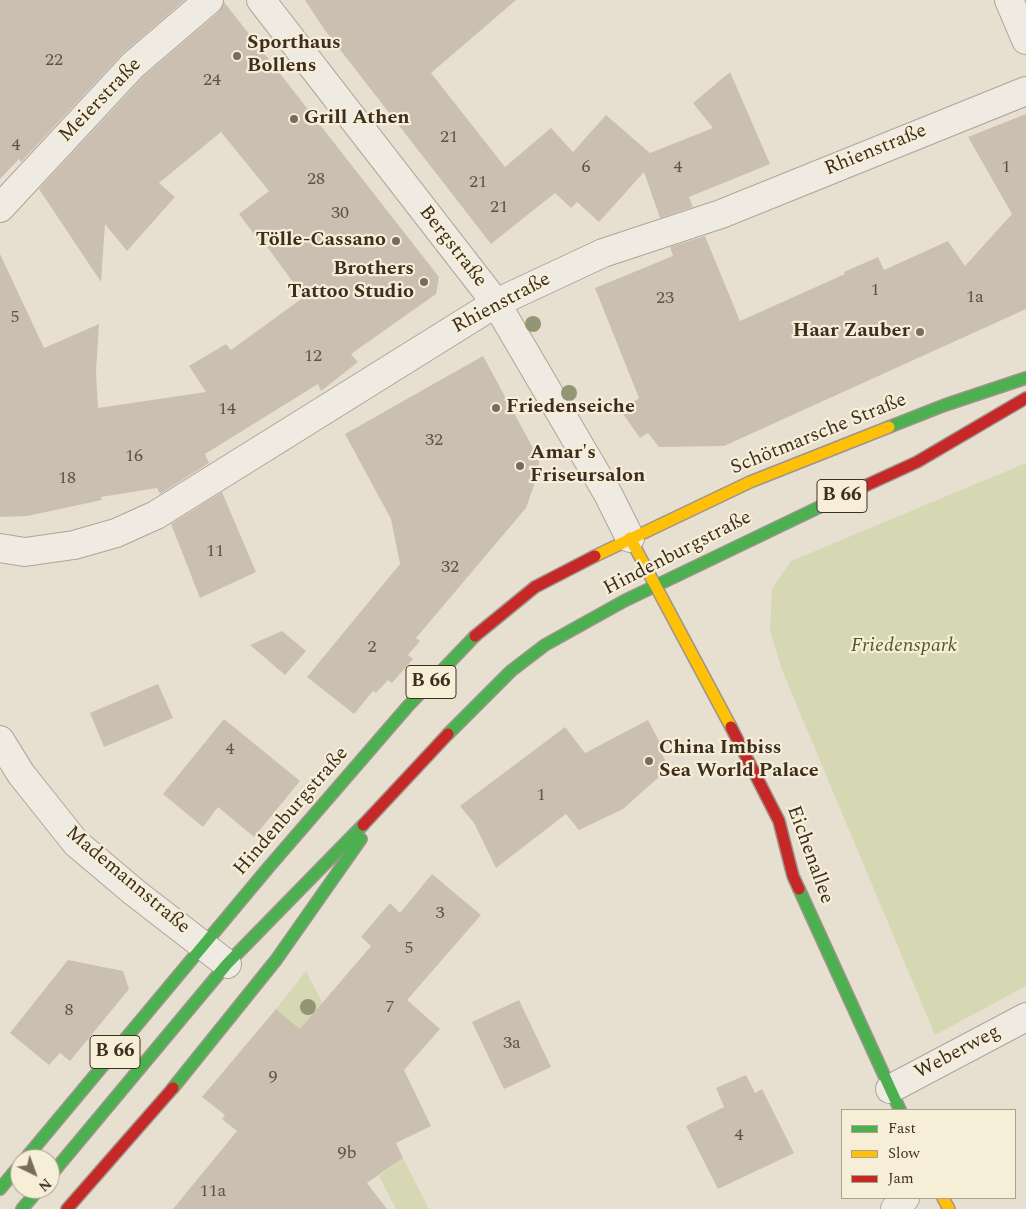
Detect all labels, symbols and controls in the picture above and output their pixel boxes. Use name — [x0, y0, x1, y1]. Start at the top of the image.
place label: Sporthaus Bollens — [247, 32, 341, 79]
house number: 22 — [45, 50, 63, 72]
marker: Sporthaus Bollens — [231, 50, 243, 62]
street label: Meierstraße — [55, 54, 147, 148]
house number: 24 — [203, 70, 221, 92]
place label: Grill Athen — [304, 107, 410, 131]
marker: Grill Athen — [288, 113, 300, 125]
street label: Rhienstraße — [822, 120, 930, 182]
house number: 21 — [440, 127, 458, 149]
house number: 4 — [12, 135, 20, 157]
house number: 6 — [582, 157, 590, 179]
house number: 4 — [674, 157, 682, 179]
house number: 1 — [1002, 157, 1010, 179]
house number: 28 — [307, 169, 325, 191]
house number: 21 — [469, 172, 487, 194]
house number: 21 — [490, 197, 508, 219]
street label: Bergstraße — [413, 201, 491, 293]
house number: 30 — [331, 203, 349, 225]
place label: Tölle-Cassano — [256, 229, 386, 253]
marker: Tölle-Cassano — [390, 235, 402, 247]
place label: Brothers Tattoo Studio — [287, 258, 414, 305]
street label: Rhienstraße — [449, 268, 555, 340]
marker: Brothers Tattoo Studio — [418, 276, 430, 288]
house number: 1 — [871, 280, 879, 302]
house number: 1a — [966, 287, 984, 309]
house number: 23 — [656, 288, 674, 310]
house number: 5 — [11, 307, 19, 329]
place label: Haar Zauber — [793, 320, 910, 344]
marker: Haar Zauber — [914, 326, 926, 338]
house number: 12 — [304, 346, 322, 368]
street label: Schötmarsche Straße — [728, 389, 910, 481]
place label: Friedenseiche — [506, 396, 635, 420]
house number: 14 — [218, 399, 236, 421]
marker: Friedenseiche — [490, 402, 502, 414]
house number: 32 — [425, 430, 443, 452]
place label: Amar's Friseursalon — [530, 442, 645, 489]
house number: 16 — [125, 446, 143, 468]
marker: Amar's Friseursalon — [514, 460, 526, 472]
house number: 18 — [58, 468, 76, 490]
road number: B 66 — [817, 480, 867, 512]
street label: Hindenburgstraße — [600, 506, 756, 602]
house number: 11 — [206, 541, 224, 563]
house number: 32 — [441, 557, 459, 579]
park label: Friedenspark — [851, 635, 957, 659]
house number: 2 — [368, 637, 376, 659]
road number: B 66 — [406, 666, 456, 699]
place label: China Imbiss Sea World Palace — [659, 737, 819, 784]
house number: 4 — [226, 739, 234, 761]
street label: Hindenburgstraße — [230, 743, 354, 881]
marker: China Imbiss Sea World Palace — [643, 755, 655, 767]
house number: 1 — [537, 785, 545, 807]
street label: Eichenallee — [780, 803, 838, 907]
street label: Mademannstraße — [60, 822, 194, 940]
house number: 3 — [436, 903, 444, 925]
house number: 5 — [405, 938, 413, 960]
house number: 7 — [386, 997, 394, 1019]
house number: 8 — [65, 1000, 73, 1022]
street label: Weberweg — [911, 1020, 1005, 1086]
house number: 3a — [503, 1033, 521, 1055]
road number: B 66 — [90, 1036, 140, 1068]
house number: 9 — [269, 1067, 277, 1089]
legend — [841, 1109, 1016, 1199]
text: Fast — [888, 1117, 916, 1140]
house number: 4 — [735, 1125, 743, 1147]
text: Slow — [888, 1142, 920, 1165]
house number: 9b — [337, 1143, 357, 1165]
north arrow — [10, 1149, 60, 1199]
text: Jam — [888, 1167, 914, 1190]
text: N — [33, 1173, 56, 1196]
house number: 11a — [200, 1181, 226, 1203]

